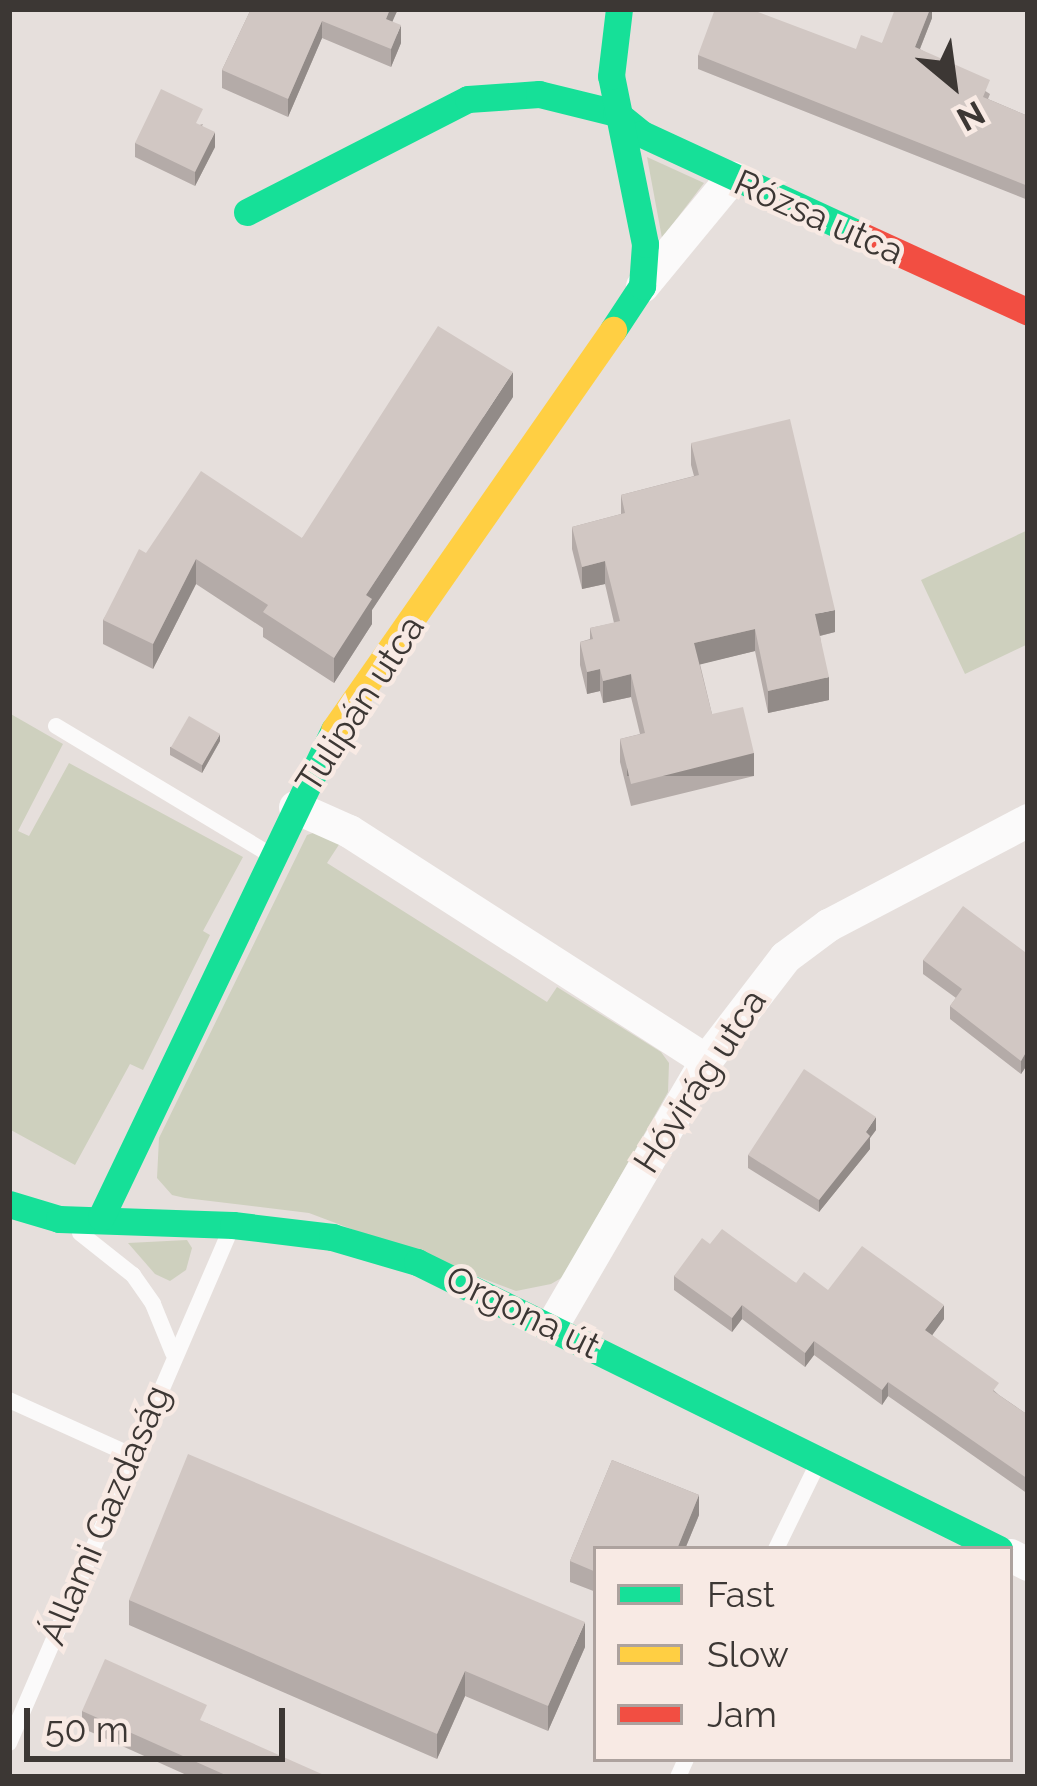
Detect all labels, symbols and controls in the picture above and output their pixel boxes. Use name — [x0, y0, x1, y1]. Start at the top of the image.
north arrow — [893, 24, 1013, 144]
text: N — [950, 93, 991, 139]
street label: Rózsa utca — [728, 161, 910, 273]
street label: Tulipán utca — [287, 607, 433, 801]
street label: Hóvirág utca — [625, 981, 775, 1181]
street label: Orgona út — [439, 1256, 607, 1368]
street label: Állami Gazdaság — [31, 1379, 179, 1651]
legend — [593, 1546, 1013, 1762]
text: Fast — [707, 1573, 775, 1615]
text: Slow — [707, 1633, 789, 1675]
scale bar — [30, 1684, 291, 1758]
text: Jam — [707, 1693, 777, 1735]
text: 50 m — [45, 1708, 129, 1750]

